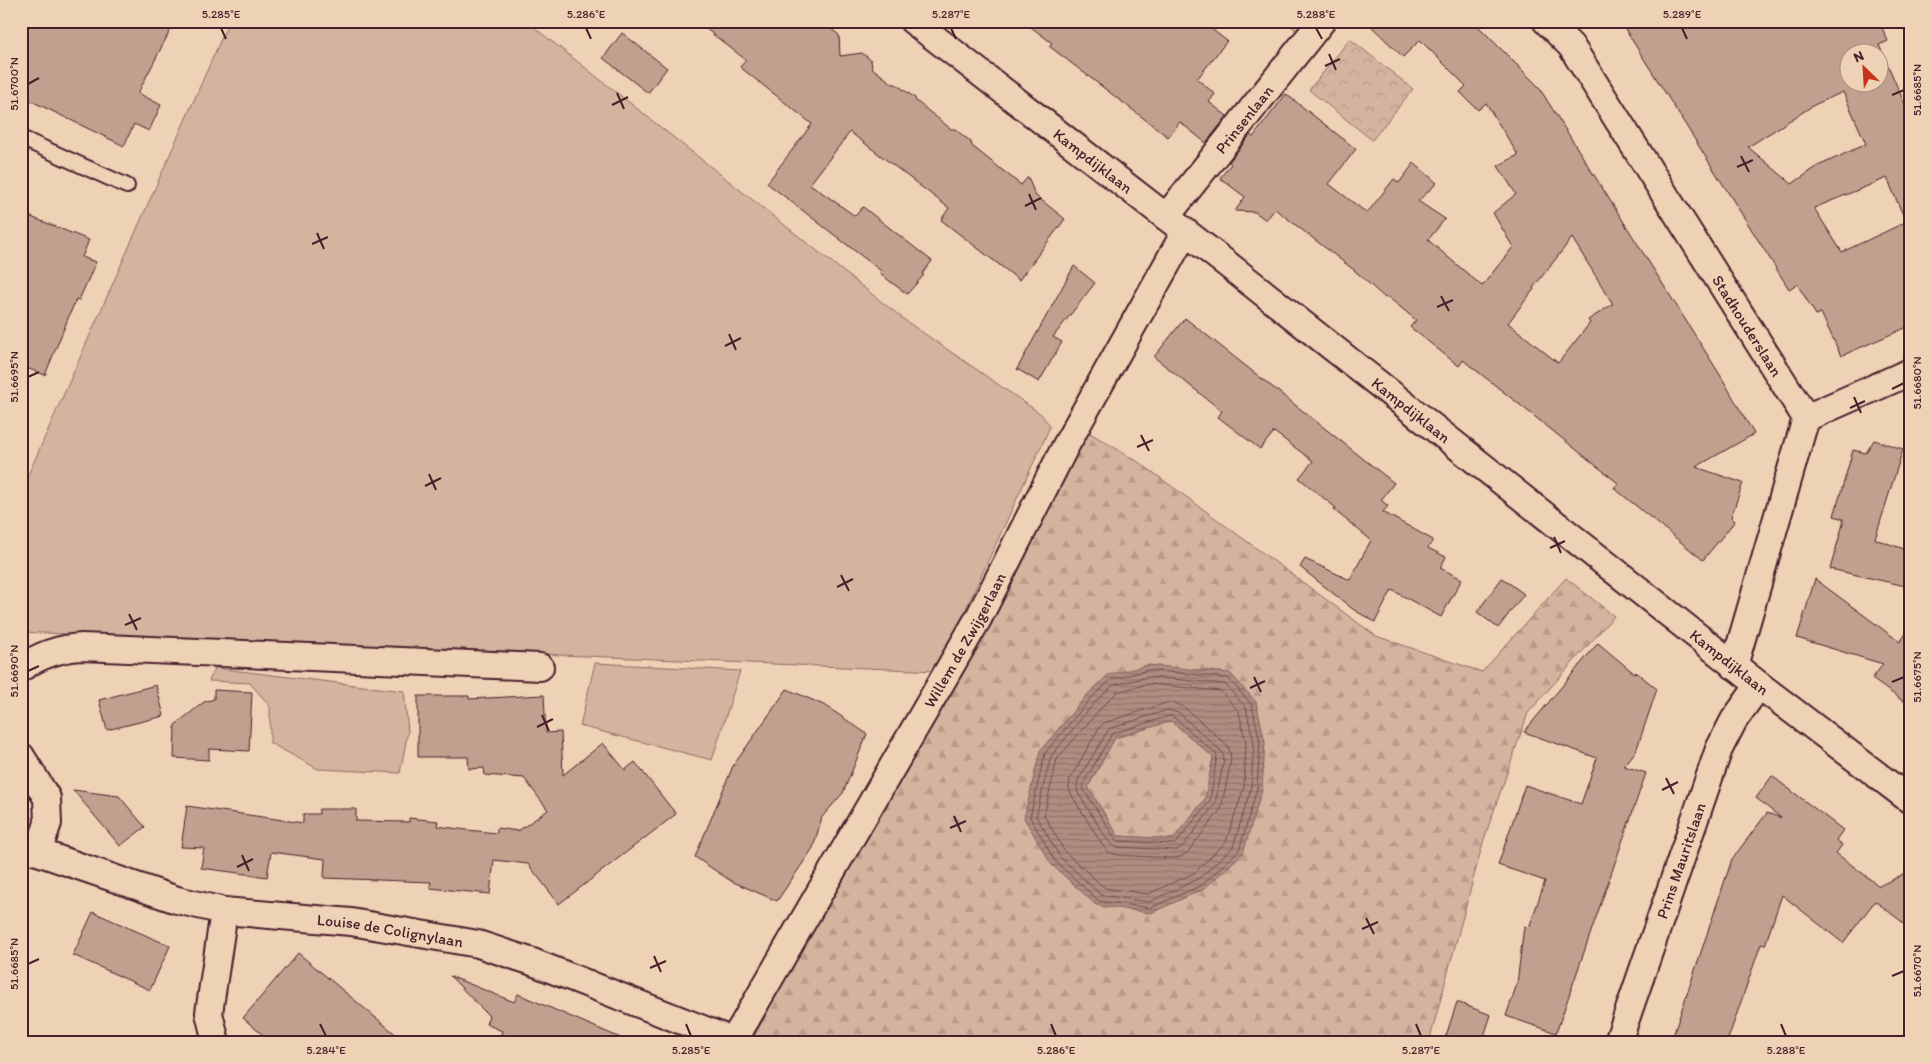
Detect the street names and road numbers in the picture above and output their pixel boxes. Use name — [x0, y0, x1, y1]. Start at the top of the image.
street label: Prinsenlaan — [1211, 81, 1277, 157]
street label: Kampdijklaan — [1050, 124, 1137, 197]
street label: Stadhouderslaan — [1708, 271, 1787, 380]
street label: Kampdijklaan — [1368, 373, 1454, 447]
street label: Willem de Zwijgerlaan — [919, 569, 1010, 711]
street label: Kampdijklaan — [1686, 625, 1773, 699]
street label: Prins Mauritslaan — [1652, 799, 1710, 921]
street label: Louise de Colignylaan — [316, 910, 465, 951]

